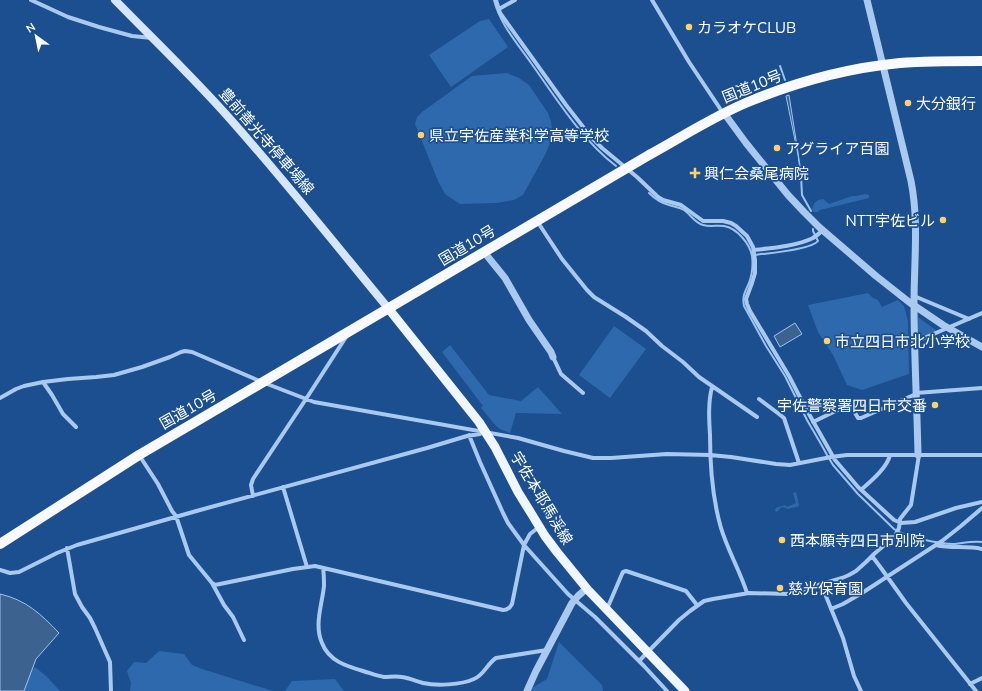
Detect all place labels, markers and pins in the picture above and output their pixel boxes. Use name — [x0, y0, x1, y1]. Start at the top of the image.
place label: カラオケCLUB — [697, 18, 796, 37]
marker: カラオケCLUB — [684, 22, 694, 32]
place label: 大分銀行 — [916, 94, 976, 113]
marker: 大分銀行 — [903, 98, 913, 108]
place label: 県立宇佐産業科学高等学校 — [429, 126, 609, 145]
marker: 県立宇佐産業科学高等学校 — [416, 130, 426, 140]
place label: アグライア百園 — [785, 139, 889, 158]
marker: アグライア百園 — [772, 143, 782, 153]
place label: 興仁会桑尾病院 — [704, 164, 809, 183]
marker: 興仁会桑尾病院 — [689, 167, 701, 179]
place label: NTT宇佐ビル — [846, 211, 935, 230]
marker: NTT宇佐ビル — [938, 215, 948, 225]
place label: 市立四日市北小学校 — [835, 332, 970, 351]
marker: 市立四日市北小学校 — [822, 336, 832, 346]
place label: 宇佐警察署四日市交番 — [777, 396, 927, 415]
marker: 宇佐警察署四日市交番 — [930, 400, 940, 410]
place label: 西本願寺四日市別院 — [790, 531, 925, 550]
marker: 西本願寺四日市別院 — [777, 535, 787, 545]
place label: 慈光保育園 — [788, 579, 863, 598]
marker: 慈光保育園 — [775, 583, 785, 593]

